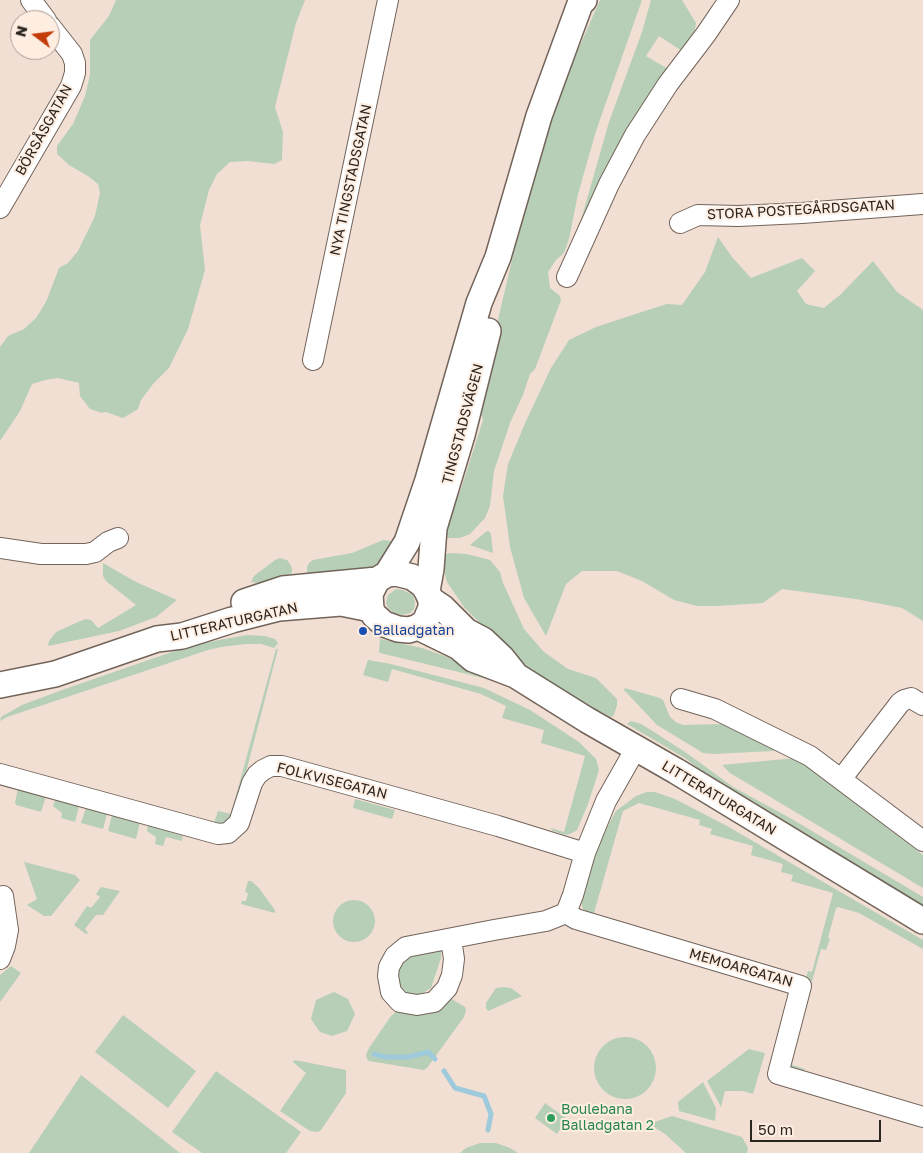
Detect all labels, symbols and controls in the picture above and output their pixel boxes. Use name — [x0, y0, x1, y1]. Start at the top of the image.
north arrow — [10, 10, 60, 60]
text: N — [11, 24, 31, 39]
street label: BÖRSÅSGATAN — [12, 81, 76, 179]
street label: NYA TINGSTADSGATAN — [327, 103, 375, 257]
street label: STORA POSTEGÅRDSGATAN — [707, 197, 895, 223]
street label: TINGSTADSVÄGEN — [439, 362, 487, 486]
street label: LITTERATURGATAN — [169, 599, 299, 645]
place label: Balladgatan — [373, 623, 454, 639]
marker: Balladgatan — [357, 625, 369, 637]
street label: LITTERATURGATAN — [659, 757, 779, 839]
street label: FOLKVISEGATAN — [275, 759, 389, 803]
street label: MEMOARGATAN — [687, 945, 795, 991]
place label: Boulebana Balladgatan 2 — [561, 1102, 654, 1134]
scale bar — [753, 1110, 884, 1142]
marker: Boulebana Balladgatan 2 — [545, 1112, 557, 1124]
text: 50 m — [758, 1120, 793, 1138]

